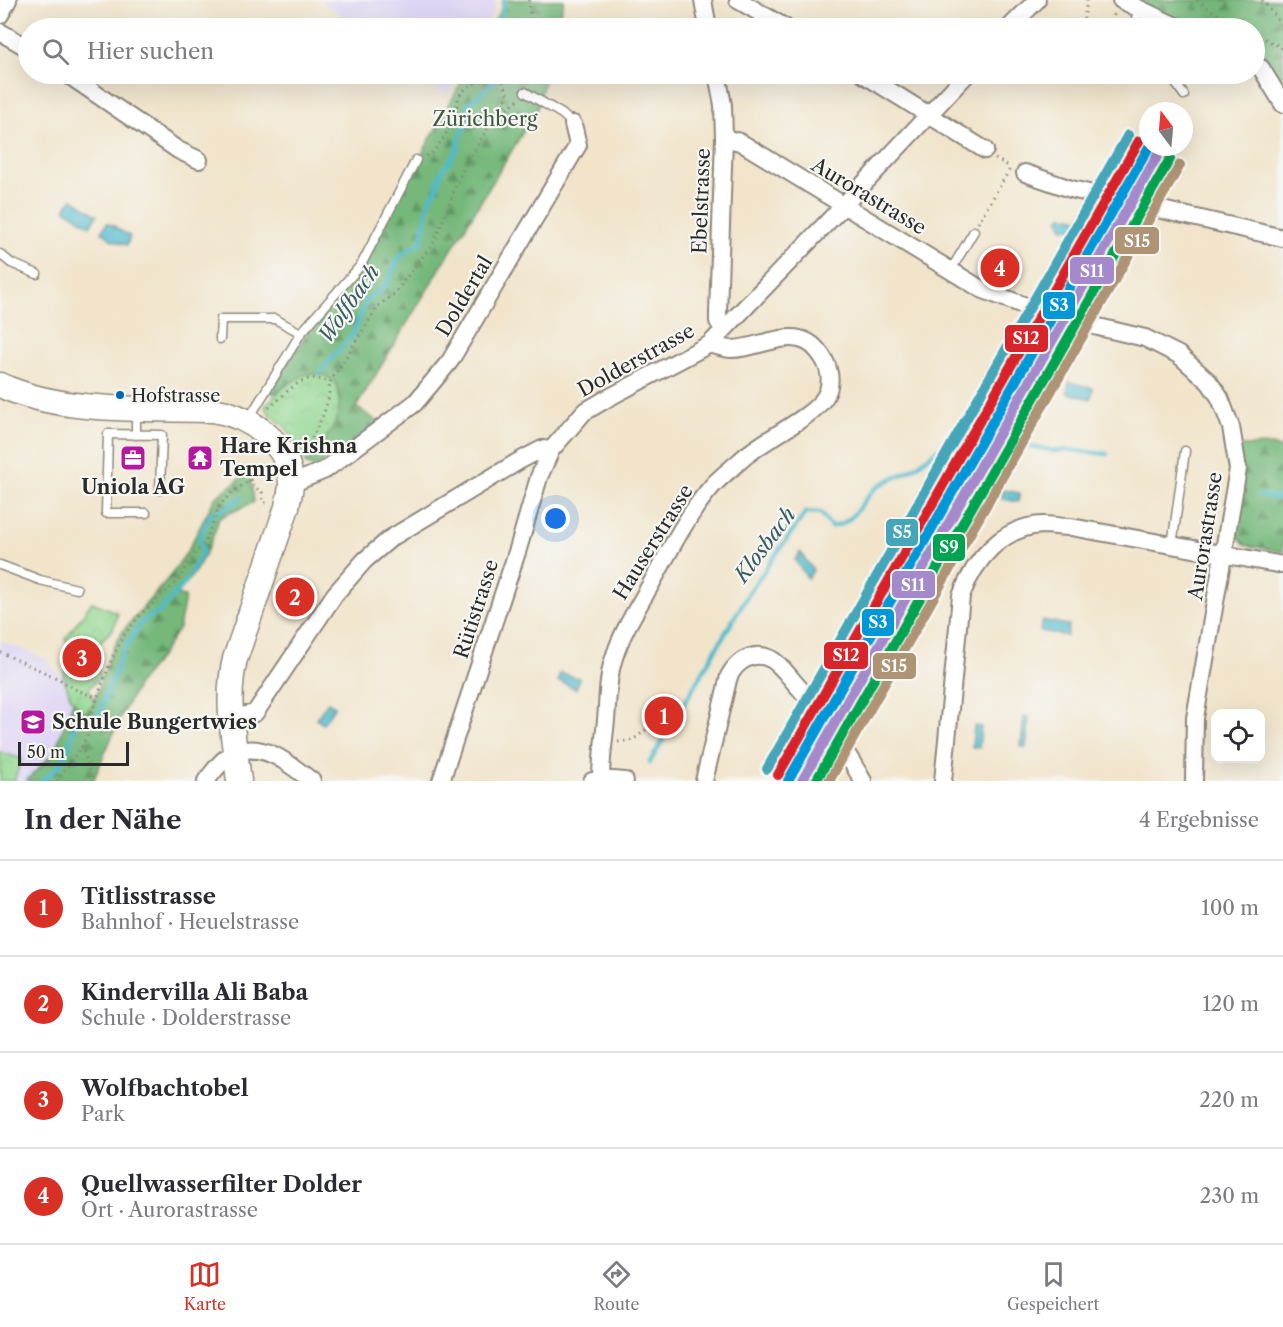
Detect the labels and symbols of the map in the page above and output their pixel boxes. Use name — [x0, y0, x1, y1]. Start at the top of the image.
north arrow — [1139, 102, 1193, 156]
park label: Zürichberg — [432, 107, 538, 131]
street label: Ebelstrasse — [687, 148, 715, 254]
street label: Aurorastrasse — [807, 152, 931, 240]
line badge: S15 — [1114, 226, 1160, 255]
text: S15 — [1124, 231, 1150, 251]
pin: 4 — [980, 246, 1020, 290]
street label: Doldertal — [431, 251, 497, 341]
line badge: S11 — [1069, 256, 1115, 285]
water label: Wolfbach — [313, 260, 385, 348]
text: S11 — [1080, 261, 1105, 281]
line badge: S3 — [1042, 291, 1076, 320]
text: S3 — [1049, 295, 1069, 315]
street label: Dolderstrasse — [574, 318, 698, 402]
line badge: S12 — [1004, 324, 1049, 353]
text: S12 — [1013, 328, 1039, 348]
place label: Hofstrasse — [131, 385, 220, 407]
marker: Hofstrasse — [114, 389, 126, 401]
place label: Hare Krishna Tempel — [220, 434, 358, 481]
office icon: Uniola AG — [118, 443, 148, 473]
temple icon: Hare Krishna Tempel — [185, 443, 215, 473]
street label: Aurorastrasse — [1183, 470, 1227, 603]
place label: Uniola AG — [81, 475, 185, 499]
street label: Hauserstrasse — [608, 480, 698, 604]
water label: Klosbach — [727, 502, 801, 589]
your location — [541, 504, 570, 533]
line badge: S5 — [885, 518, 919, 547]
text: S5 — [892, 522, 912, 542]
line badge: S9 — [932, 533, 966, 562]
text: S9 — [939, 537, 959, 557]
street label: Rütistrasse — [449, 556, 503, 662]
line badge: S11 — [891, 570, 936, 599]
pin: 2 — [276, 574, 314, 620]
text: S11 — [901, 575, 926, 595]
line badge: S3 — [861, 608, 895, 637]
text: S3 — [868, 612, 888, 632]
pin: 3 — [62, 636, 101, 680]
line badge: S12 — [823, 641, 869, 670]
text: S12 — [833, 645, 859, 665]
line badge: S15 — [872, 652, 917, 680]
text: S15 — [881, 656, 907, 676]
pin: 1 — [644, 694, 684, 738]
school or university icon: Schule Bungertwies — [18, 707, 48, 737]
place label: Schule Bungertwies — [52, 710, 257, 734]
scale bar — [18, 739, 129, 766]

